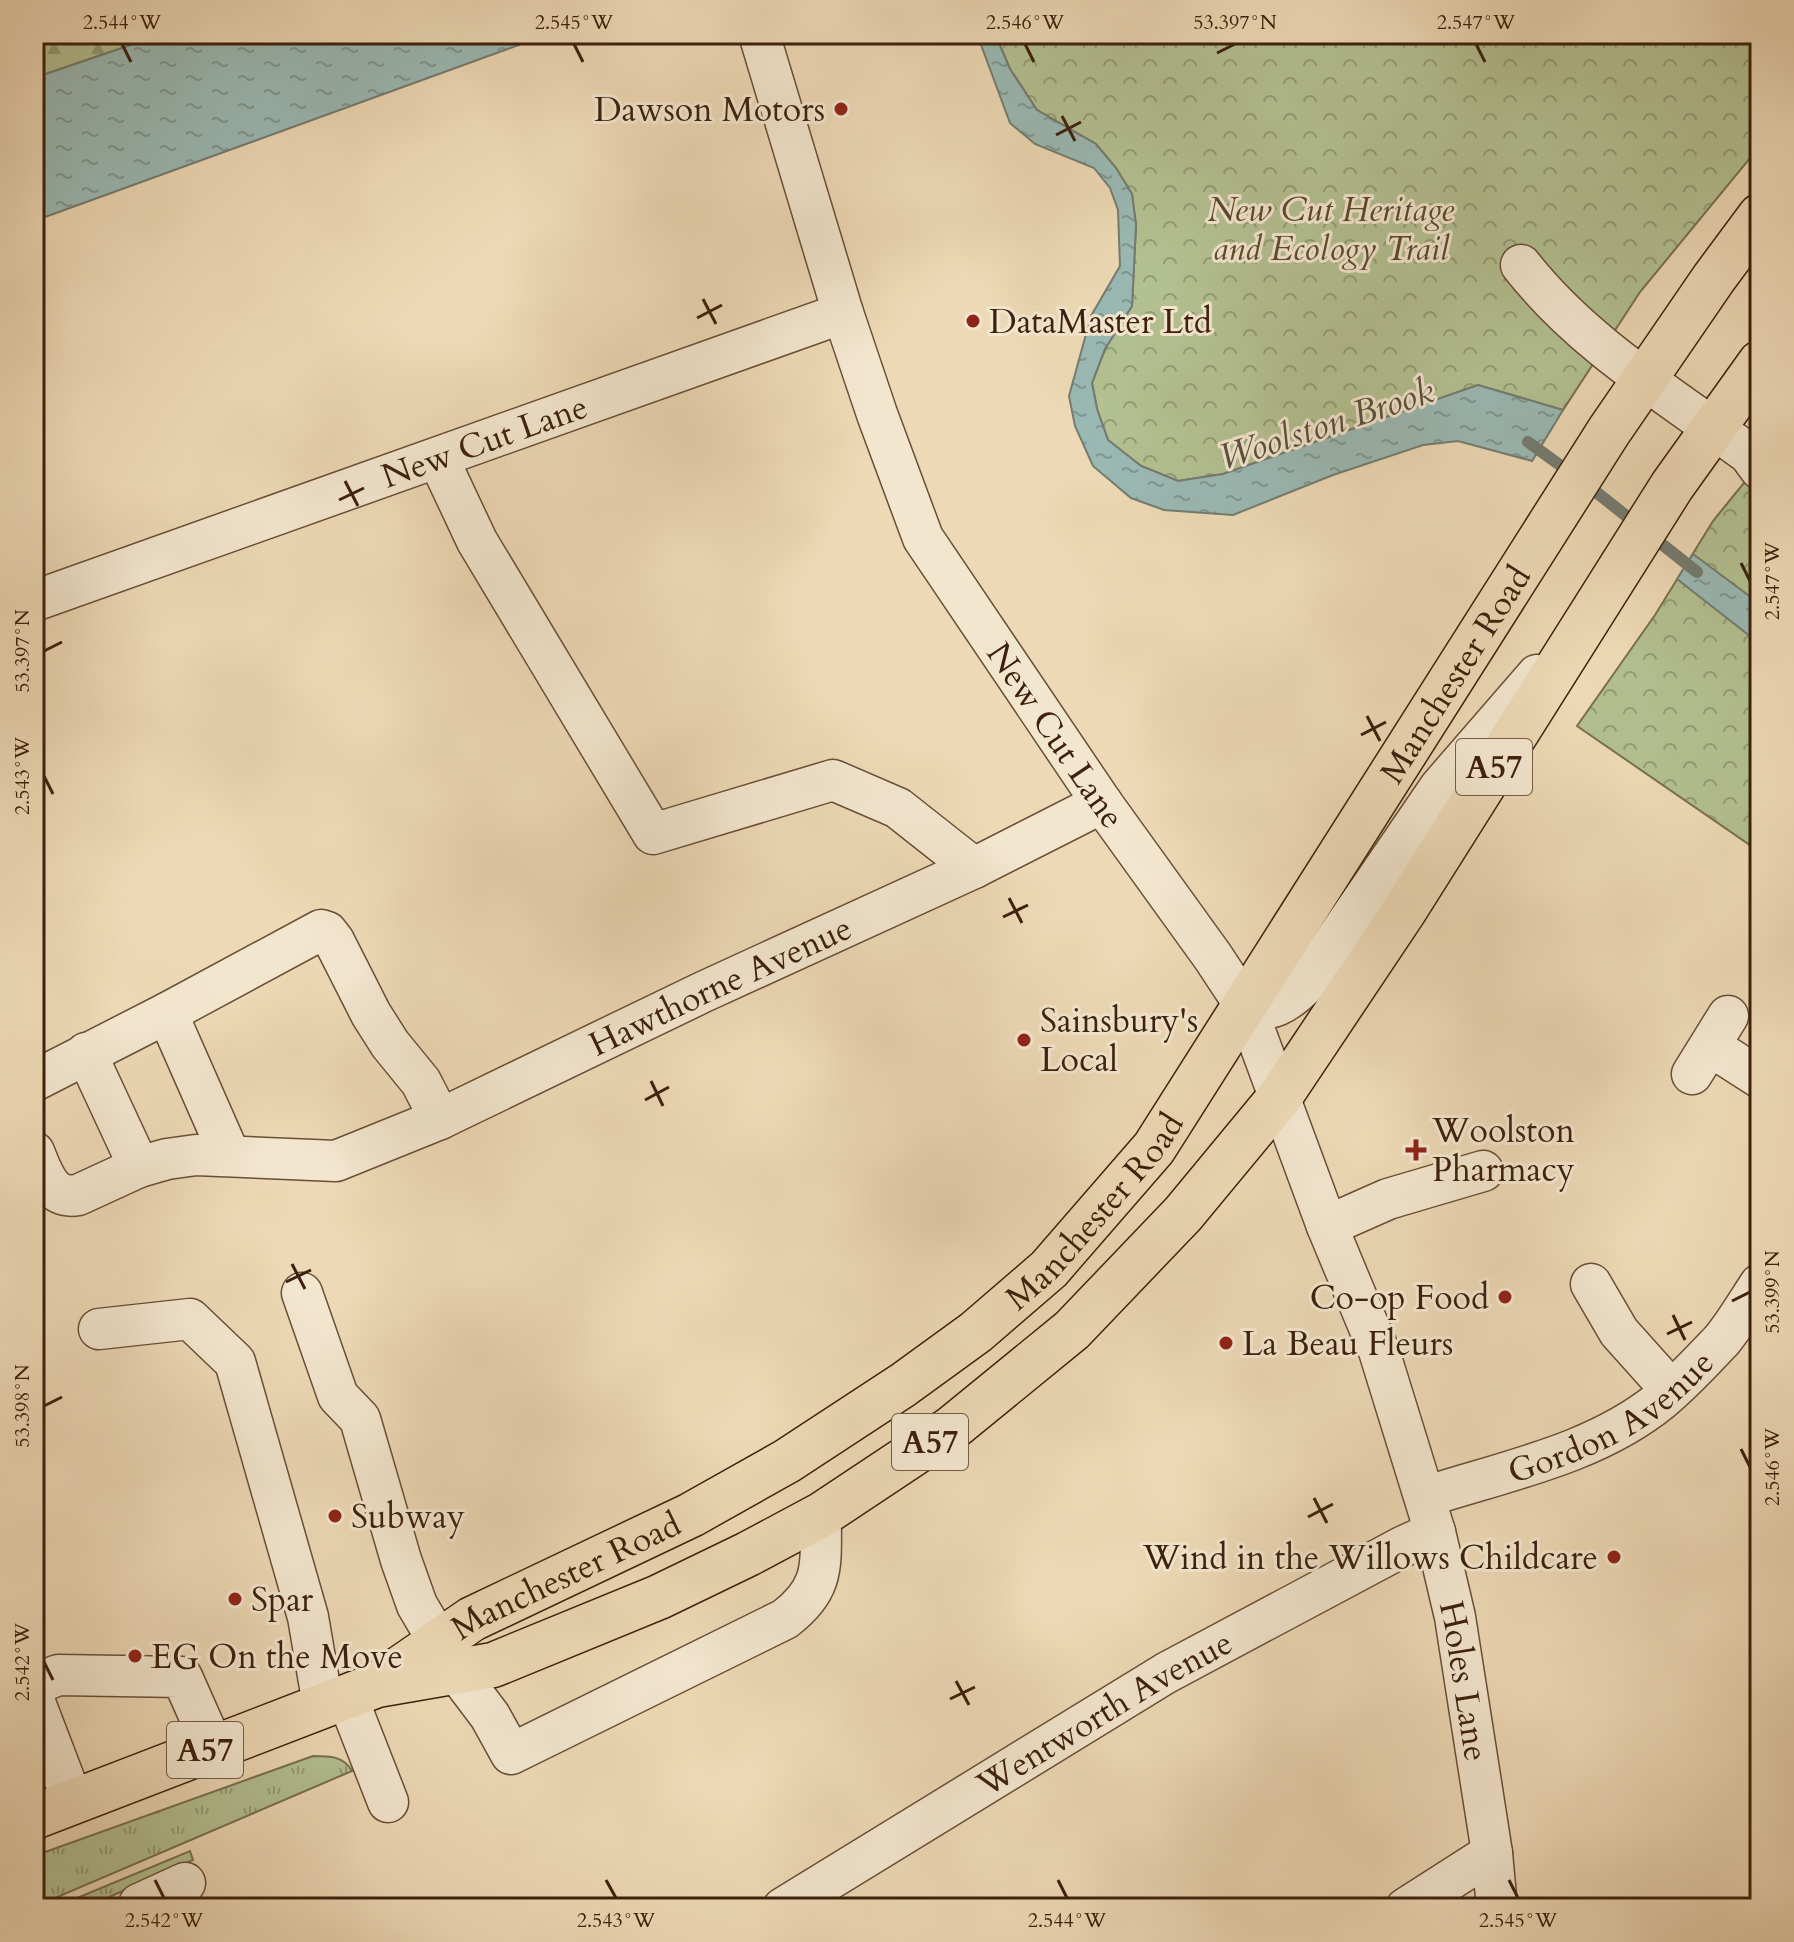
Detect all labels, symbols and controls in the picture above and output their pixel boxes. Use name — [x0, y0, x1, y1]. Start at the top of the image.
text: 2.544°W — [83, 9, 162, 36]
text: 2.545°W — [535, 9, 614, 36]
text: 2.546°W — [986, 9, 1065, 36]
text: 53.397°N — [1193, 9, 1277, 36]
text: 2.547°W — [1437, 9, 1516, 36]
place label: Dawson Motors — [594, 87, 825, 133]
marker: Dawson Motors — [832, 100, 850, 118]
park label: New Cut Heritage and Ecology Trail — [1208, 187, 1455, 272]
place label: DataMaster Ltd — [989, 299, 1212, 345]
marker: DataMaster Ltd — [964, 312, 982, 330]
water label: Woolston Brook — [1213, 367, 1440, 482]
street label: New Cut Lane — [375, 384, 594, 499]
text: 2.547°W — [1759, 541, 1786, 620]
street label: Manchester Road — [1369, 557, 1542, 792]
text: 53.397°N — [9, 609, 36, 693]
street label: New Cut Lane — [976, 633, 1135, 838]
text: 2.543°W — [9, 736, 36, 815]
road number: A57 — [1456, 739, 1532, 795]
street label: Hawthorne Avenue — [582, 905, 859, 1068]
place label: Sainsbury's Local — [1040, 998, 1198, 1083]
marker: Sainsbury's Local — [1015, 1031, 1033, 1049]
street label: Manchester Road — [996, 1104, 1195, 1321]
place label: Woolston Pharmacy — [1431, 1108, 1575, 1193]
marker: Woolston Pharmacy — [1407, 1141, 1425, 1159]
text: 53.399°N — [1759, 1250, 1786, 1334]
place label: Co-op Food — [1310, 1275, 1489, 1321]
marker: Co-op Food — [1496, 1288, 1514, 1306]
place label: La Beau Fleurs — [1242, 1321, 1453, 1367]
marker: La Beau Fleurs — [1217, 1334, 1235, 1352]
street label: Gordon Avenue — [1502, 1341, 1724, 1495]
text: 53.398°N — [9, 1364, 36, 1448]
road number: A57 — [892, 1414, 968, 1470]
text: 2.546°W — [1759, 1427, 1786, 1506]
place label: Subway — [351, 1494, 465, 1540]
street label: Manchester Road — [442, 1501, 688, 1651]
marker: Subway — [326, 1507, 344, 1525]
place label: Wind in the Willows Childcare — [1142, 1535, 1598, 1581]
marker: Wind in the Willows Childcare — [1605, 1548, 1623, 1566]
place label: Spar — [251, 1577, 314, 1623]
marker: Spar — [226, 1590, 244, 1608]
street label: Holes Lane — [1428, 1596, 1499, 1764]
street label: Wentworth Avenue — [968, 1620, 1241, 1808]
text: 2.542°W — [9, 1622, 36, 1701]
place label: EG On the Move — [151, 1634, 403, 1680]
marker: EG On the Move — [126, 1647, 144, 1665]
road number: A57 — [167, 1722, 243, 1778]
text: 2.542°W — [125, 1907, 204, 1934]
text: 2.543°W — [577, 1907, 656, 1934]
text: 2.544°W — [1028, 1907, 1107, 1934]
text: 2.545°W — [1479, 1907, 1558, 1934]

